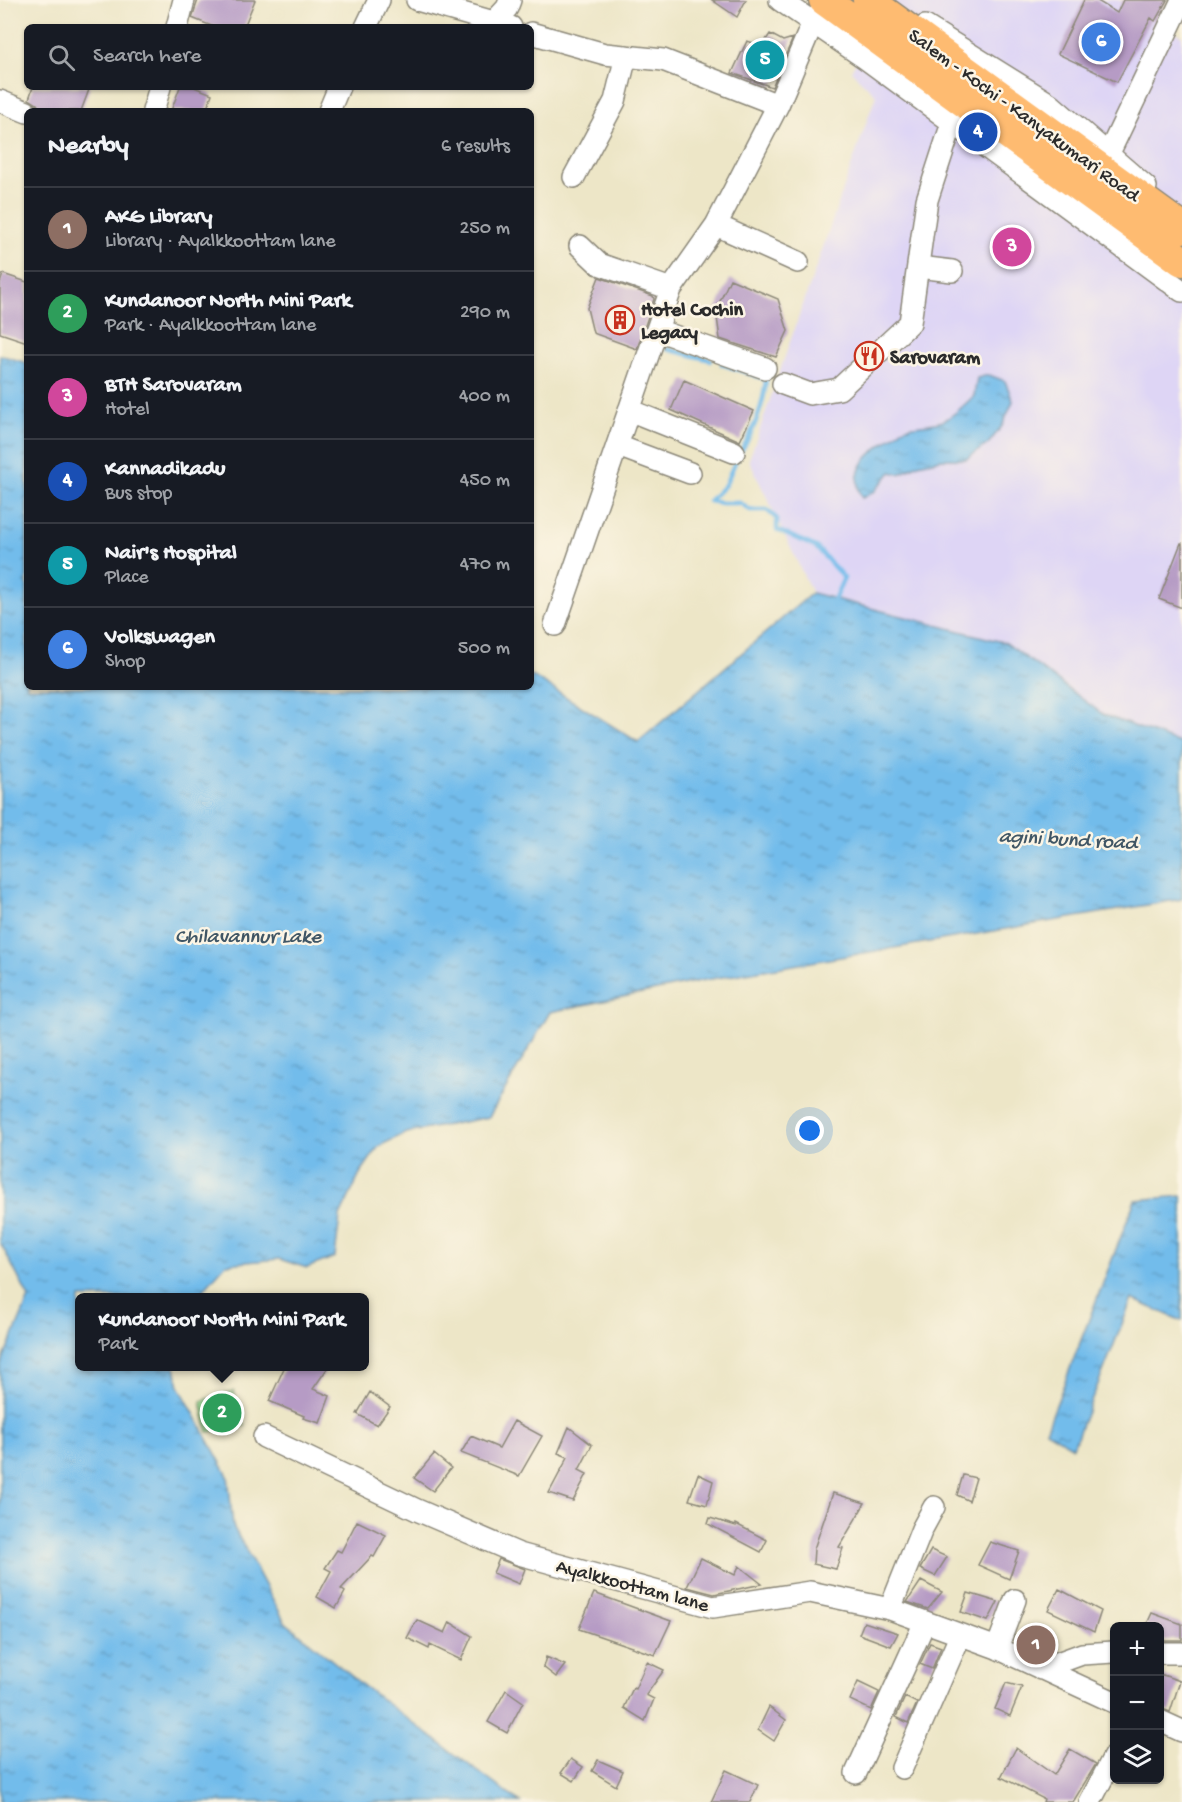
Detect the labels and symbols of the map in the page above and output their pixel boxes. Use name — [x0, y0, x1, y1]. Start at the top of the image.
pin: 6 — [1082, 20, 1120, 64]
street label: Salem - Kochi - Kanyakumari Road — [903, 25, 1145, 210]
pin: 5 — [746, 38, 784, 82]
pin: 4 — [958, 110, 998, 154]
pin: 3 — [992, 224, 1032, 270]
place label: Hotel Cochin Legacy — [641, 300, 744, 346]
building icon: Hotel Cochin Legacy — [604, 304, 636, 336]
restaurant icon: Sarovaram — [853, 340, 885, 372]
place label: Sarovaram — [890, 348, 981, 371]
water label: agini bund road — [998, 825, 1140, 858]
water label: Chilavannur Lake — [175, 926, 322, 951]
your location — [795, 1116, 824, 1145]
pin: 2 — [202, 1390, 242, 1436]
street label: Ayalkkoottam lane — [553, 1556, 712, 1619]
pin: 1 — [1016, 1622, 1056, 1668]

